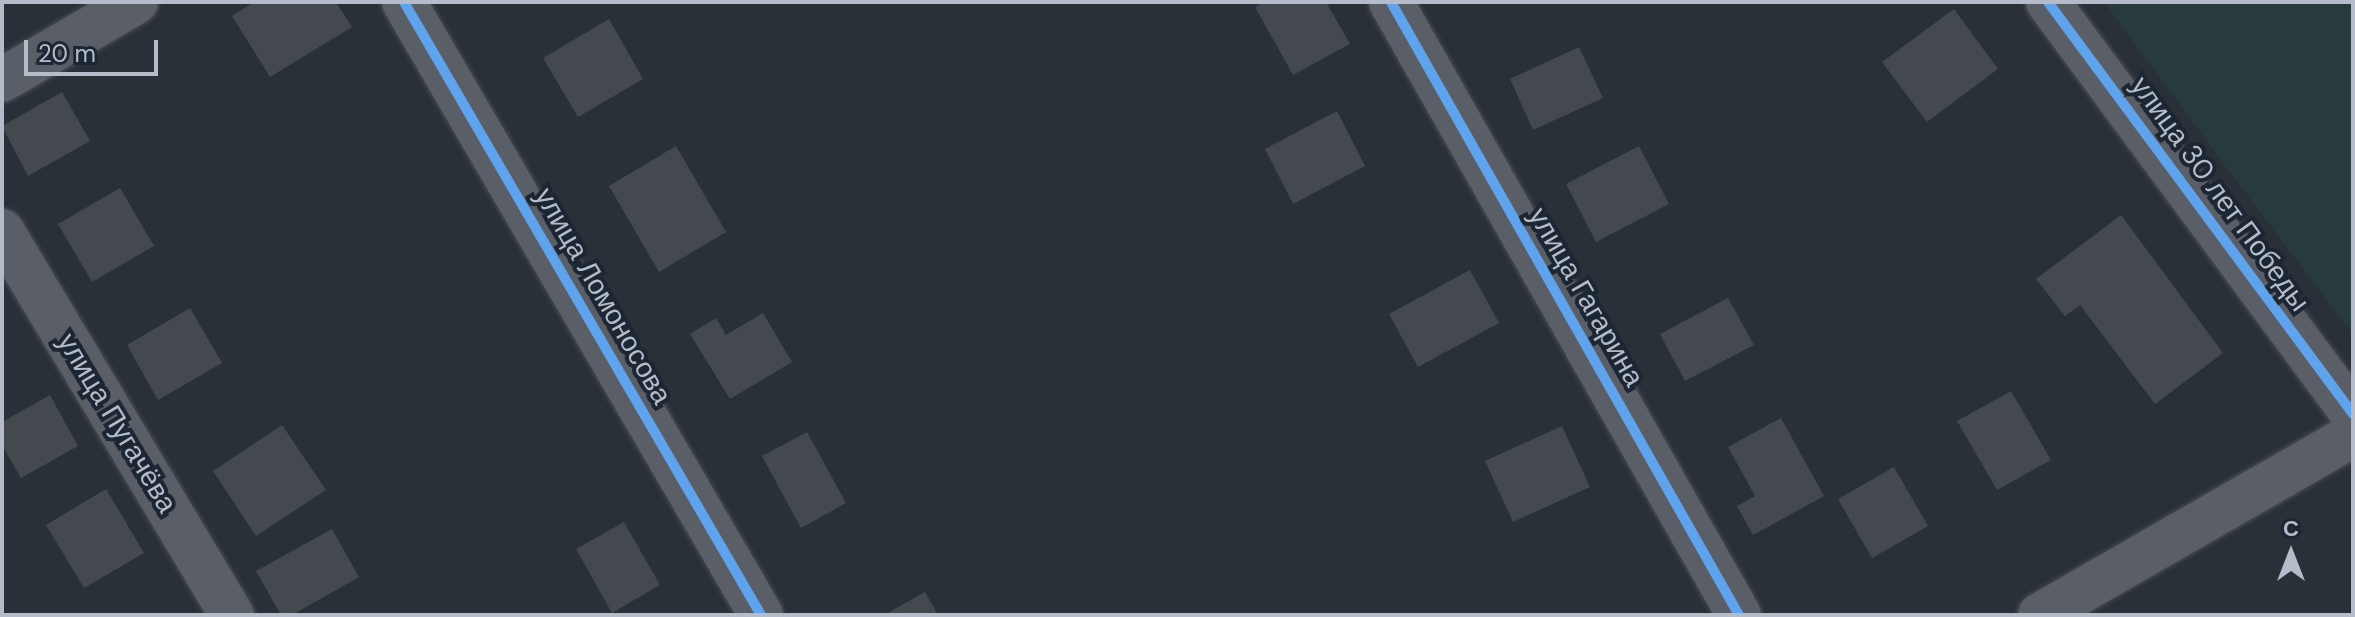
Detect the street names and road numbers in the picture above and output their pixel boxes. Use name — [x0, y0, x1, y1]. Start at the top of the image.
street label: улица 30 лет Победы — [2124, 70, 2316, 318]
street label: улица Ломоносова — [527, 182, 679, 410]
street label: улица Гагарина — [1521, 202, 1651, 392]
street label: улица Пугачёва — [50, 327, 184, 519]

